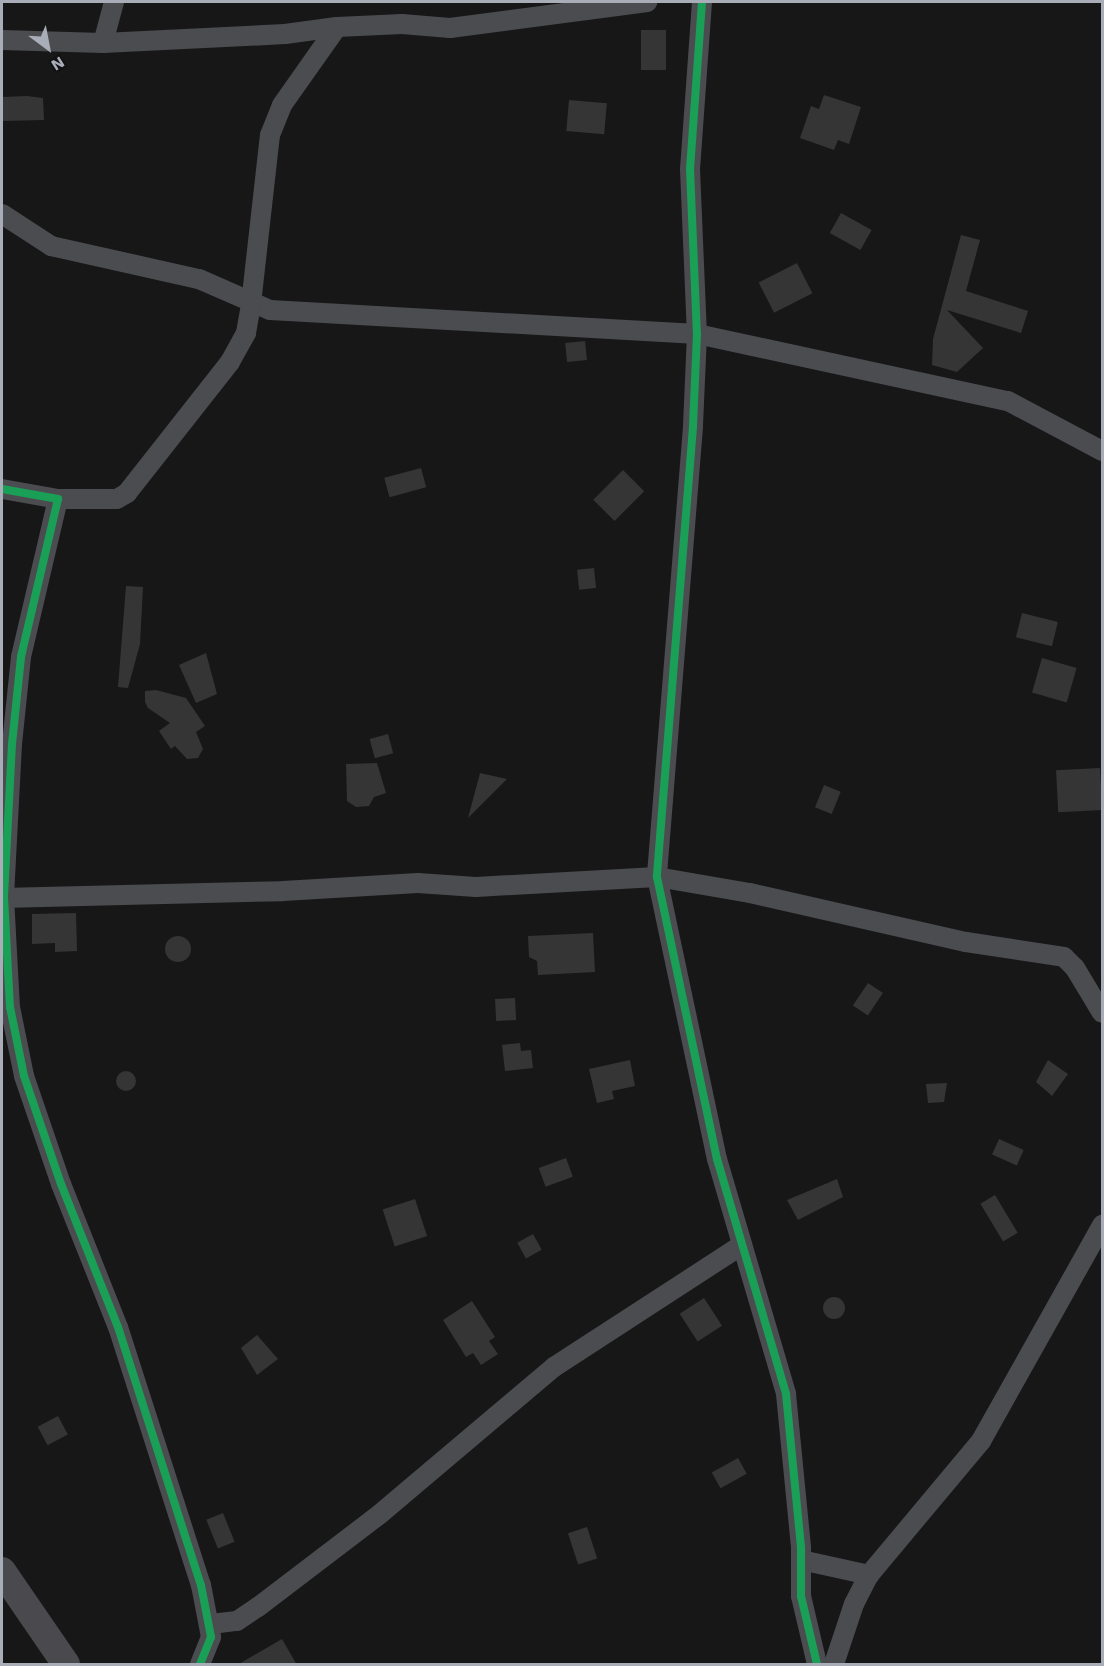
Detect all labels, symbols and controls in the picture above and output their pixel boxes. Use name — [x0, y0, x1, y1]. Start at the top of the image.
north arrow — [18, 18, 78, 78]
text: N — [48, 52, 68, 75]

